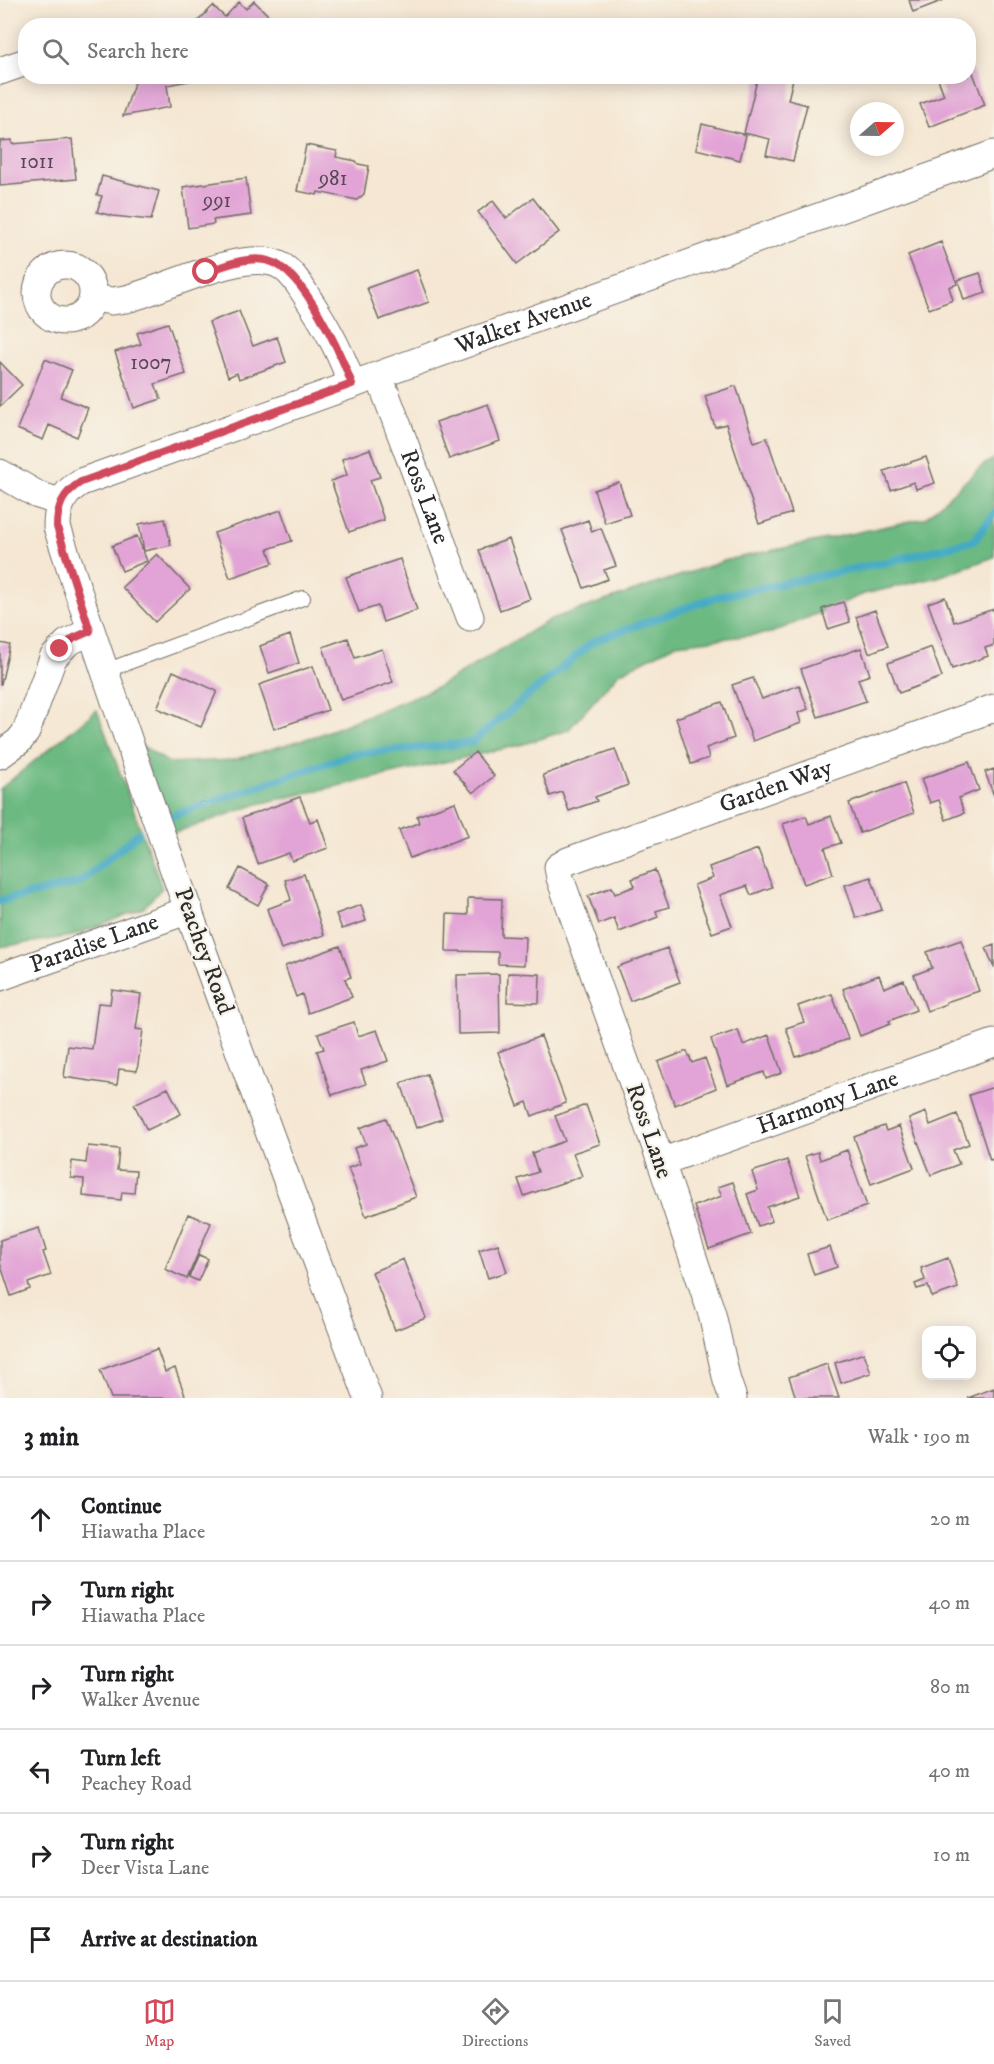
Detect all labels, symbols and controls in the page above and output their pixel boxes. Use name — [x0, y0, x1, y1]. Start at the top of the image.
search box — [18, 18, 976, 84]
icon: search — [39, 35, 72, 68]
text: Search here — [87, 38, 189, 65]
north arrow — [850, 102, 904, 156]
house number: 1011 — [20, 149, 54, 175]
house number: 981 — [318, 166, 347, 192]
house number: 991 — [202, 188, 231, 214]
route start — [192, 258, 218, 284]
street label: Walker Avenue — [450, 285, 596, 362]
house number: 1007 — [130, 350, 172, 376]
street label: Ross Lane — [393, 445, 456, 548]
route end — [46, 635, 72, 661]
street label: Garden Way — [715, 752, 837, 820]
street label: Peachey Road — [167, 883, 241, 1019]
street label: Paradise Lane — [26, 907, 163, 980]
street label: Harmony Lane — [753, 1063, 902, 1141]
street label: Ross Lane — [619, 1080, 679, 1183]
map controls — [922, 1326, 976, 1380]
button: locate — [922, 1326, 976, 1380]
text: 3 min — [24, 1421, 79, 1454]
text: Walk · 190 m — [868, 1425, 970, 1450]
text: Continue — [81, 1493, 162, 1520]
icon: ahead — [24, 1503, 57, 1536]
text: 20 m — [930, 1507, 970, 1532]
text: Hiawatha Place — [81, 1520, 205, 1545]
text: Turn right — [81, 1577, 174, 1604]
icon: right — [24, 1587, 57, 1620]
text: 40 m — [928, 1591, 970, 1616]
text: Hiawatha Place — [81, 1604, 205, 1629]
text: Turn right — [81, 1661, 174, 1688]
icon: right — [24, 1671, 57, 1704]
text: 80 m — [930, 1675, 970, 1700]
text: Walker Avenue — [81, 1688, 200, 1713]
text: Turn left — [81, 1745, 161, 1772]
icon: left — [24, 1755, 57, 1788]
text: 40 m — [928, 1759, 970, 1784]
text: Peachey Road — [81, 1772, 192, 1797]
text: Turn right — [81, 1829, 174, 1856]
icon: right — [24, 1839, 57, 1872]
text: 10 m — [933, 1843, 970, 1868]
text: Deer Vista Lane — [81, 1856, 209, 1881]
icon: arrive — [24, 1923, 57, 1956]
text: Arrive at destination — [81, 1926, 258, 1953]
tab: Map — [143, 1995, 176, 2051]
tab: Directions — [462, 1995, 528, 2051]
tab: Saved — [814, 1995, 851, 2051]

